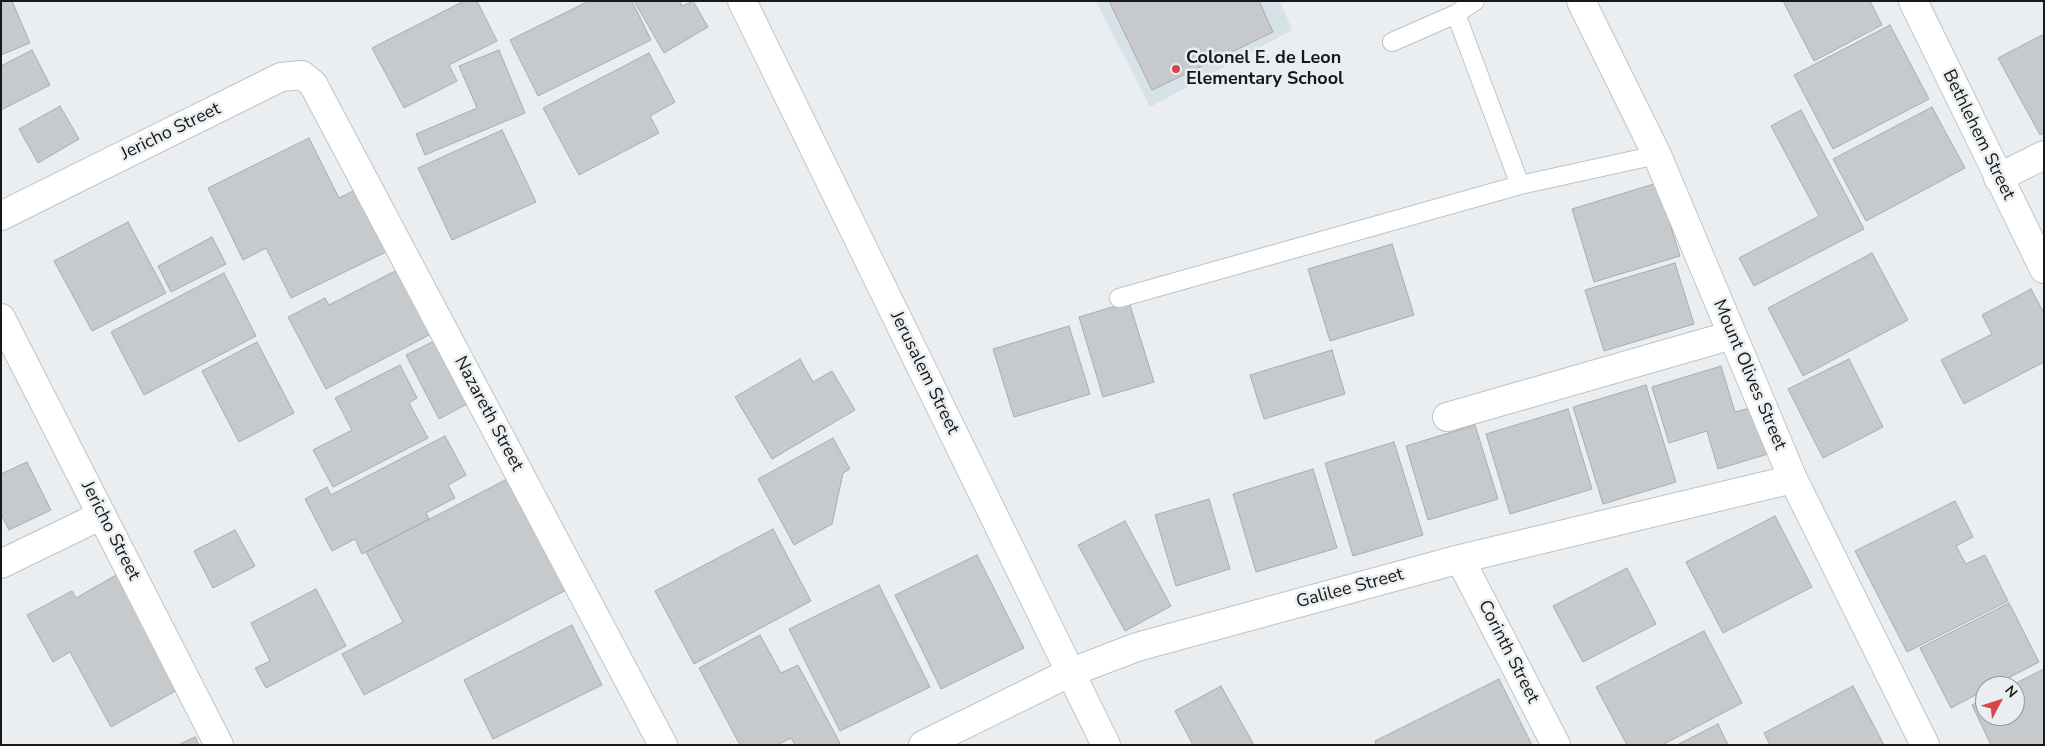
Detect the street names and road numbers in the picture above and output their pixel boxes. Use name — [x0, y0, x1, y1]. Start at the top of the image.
street label: Bethlehem Street — [1937, 66, 2019, 204]
street label: Jericho Street — [118, 99, 224, 165]
street label: Mount Olives Street — [1708, 297, 1790, 453]
street label: Jerusalem Street — [885, 308, 963, 438]
street label: Nazareth Street — [449, 353, 527, 475]
street label: Jericho Street — [76, 478, 144, 584]
street label: Galilee Street — [1294, 564, 1406, 614]
street label: Corinth Street — [1473, 597, 1543, 707]

